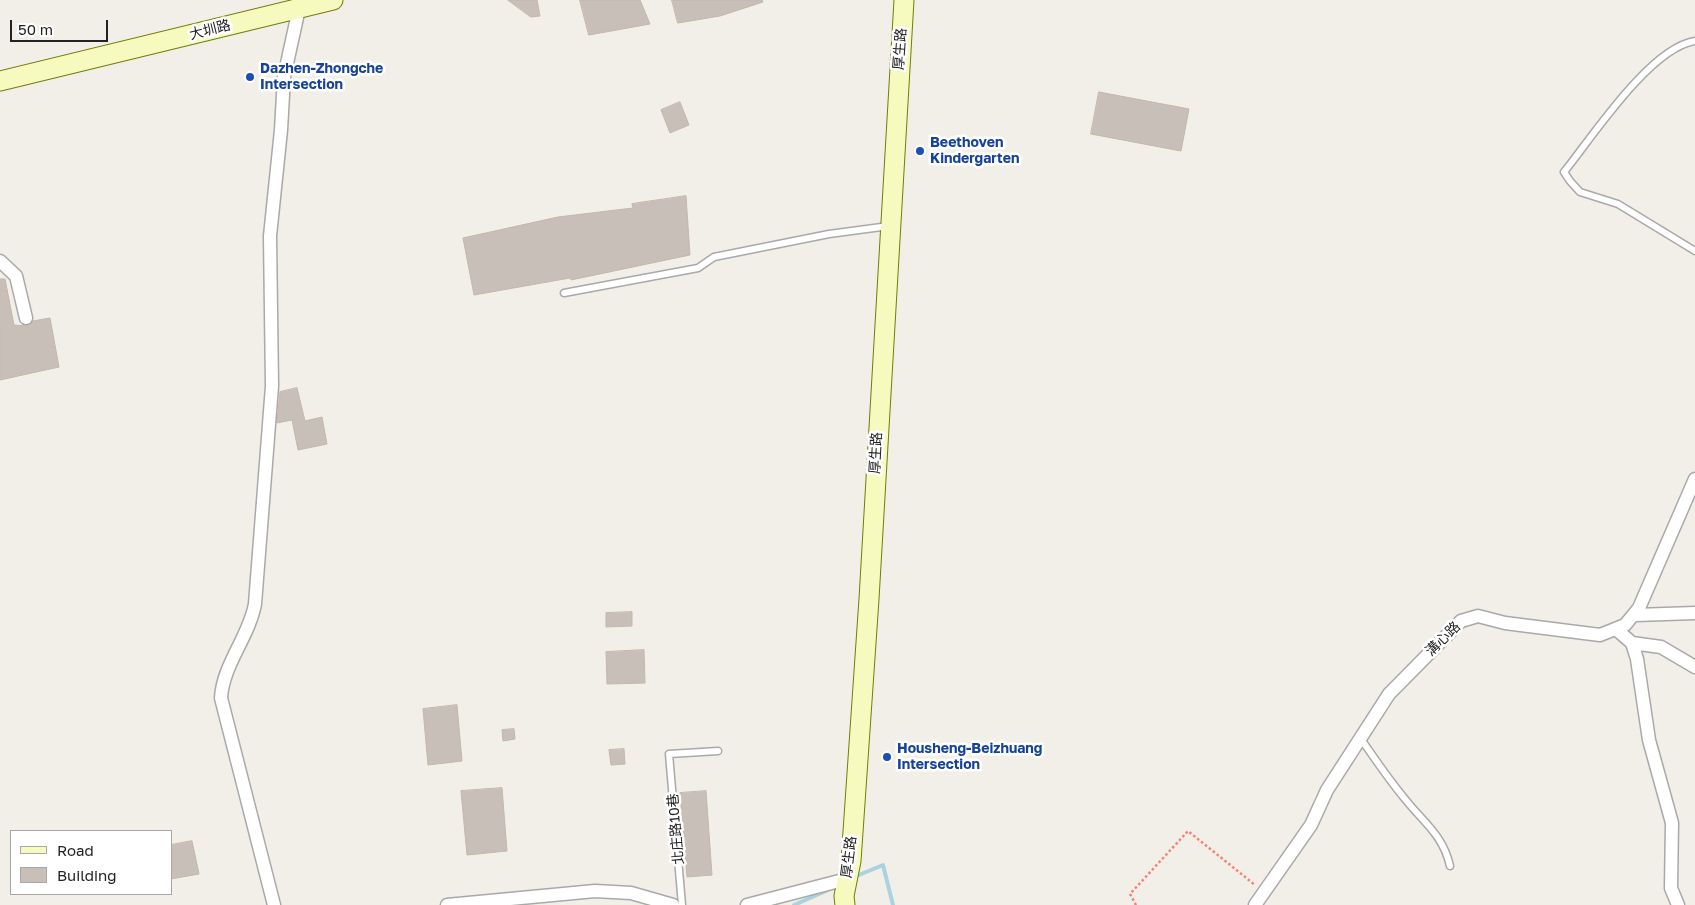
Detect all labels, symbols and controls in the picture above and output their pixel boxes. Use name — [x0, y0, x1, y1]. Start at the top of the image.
scale bar — [12, 10, 110, 42]
street label: 大圳路 — [188, 17, 232, 43]
text: 50 m — [18, 20, 53, 38]
street label: 厚生路 — [890, 27, 910, 71]
place label: Dazhen-Zhongche Intersection — [260, 61, 383, 94]
marker: Dazhen-Zhongche Intersection — [244, 71, 256, 83]
place label: Beethoven Kindergarten — [930, 135, 1019, 168]
marker: Beethoven Kindergarten — [914, 145, 926, 157]
street label: 厚生路 — [867, 432, 885, 474]
street label: 溝心路 — [1422, 618, 1464, 660]
place label: Housheng-Beizhuang Intersection — [897, 741, 1042, 774]
marker: Housheng-Beizhuang Intersection — [881, 751, 893, 763]
street label: 北庄路10巷 — [665, 793, 687, 865]
legend — [10, 830, 172, 895]
street label: 厚生路 — [838, 835, 860, 879]
text: Road — [57, 841, 94, 859]
text: Building — [57, 866, 117, 884]

